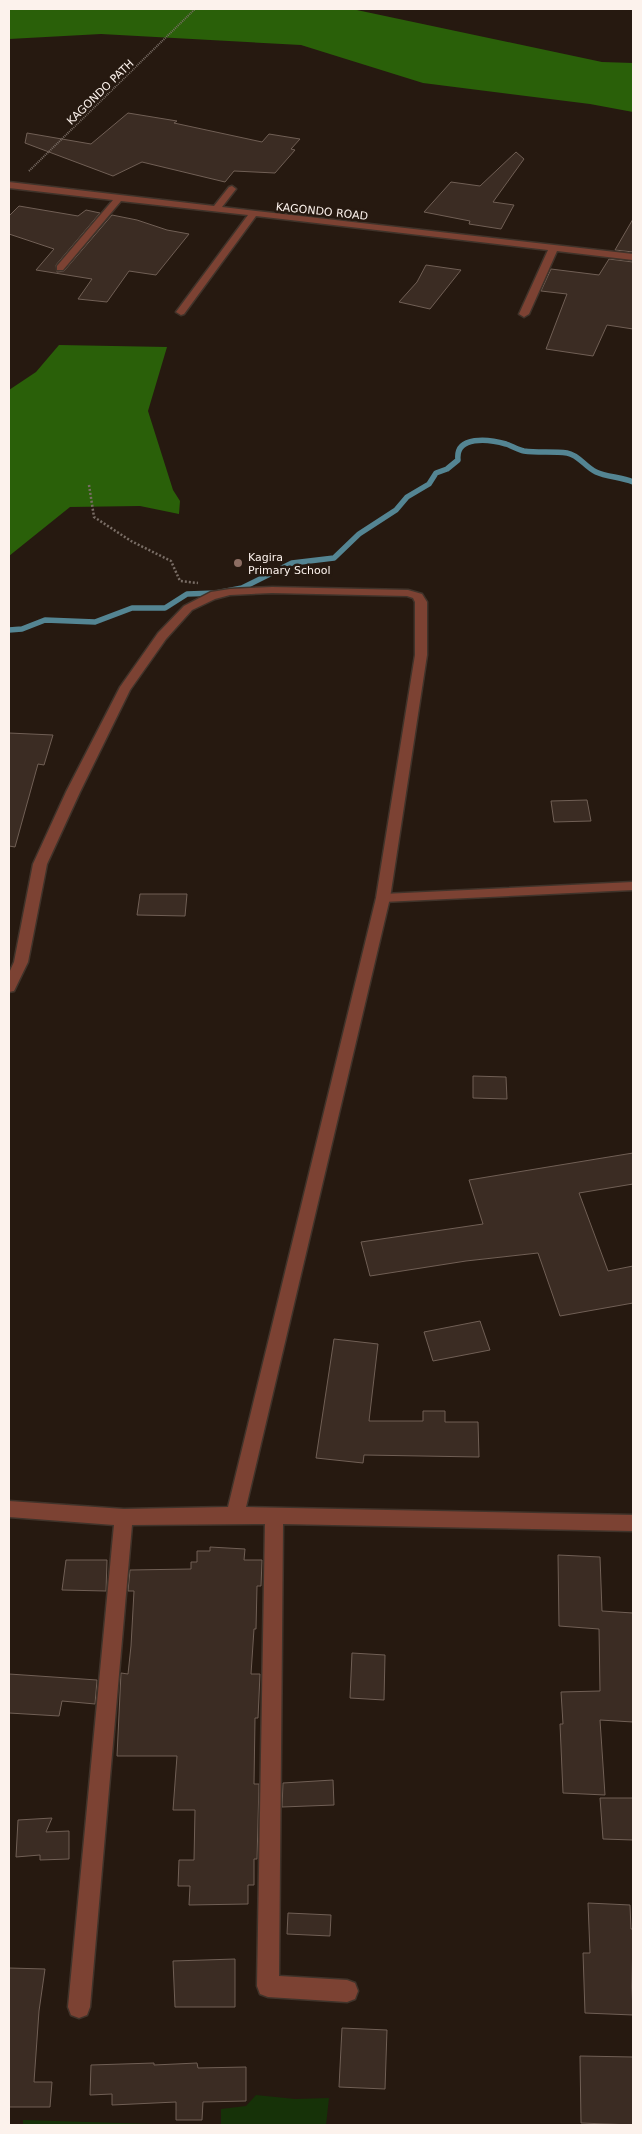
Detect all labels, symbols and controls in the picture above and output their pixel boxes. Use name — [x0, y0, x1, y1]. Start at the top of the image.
street label: KAGONDO PATH — [64, 57, 137, 128]
street label: KAGONDO ROAD — [275, 200, 369, 223]
place label: Kagira Primary School — [248, 551, 331, 577]
marker: Kagira Primary School — [232, 557, 244, 569]

